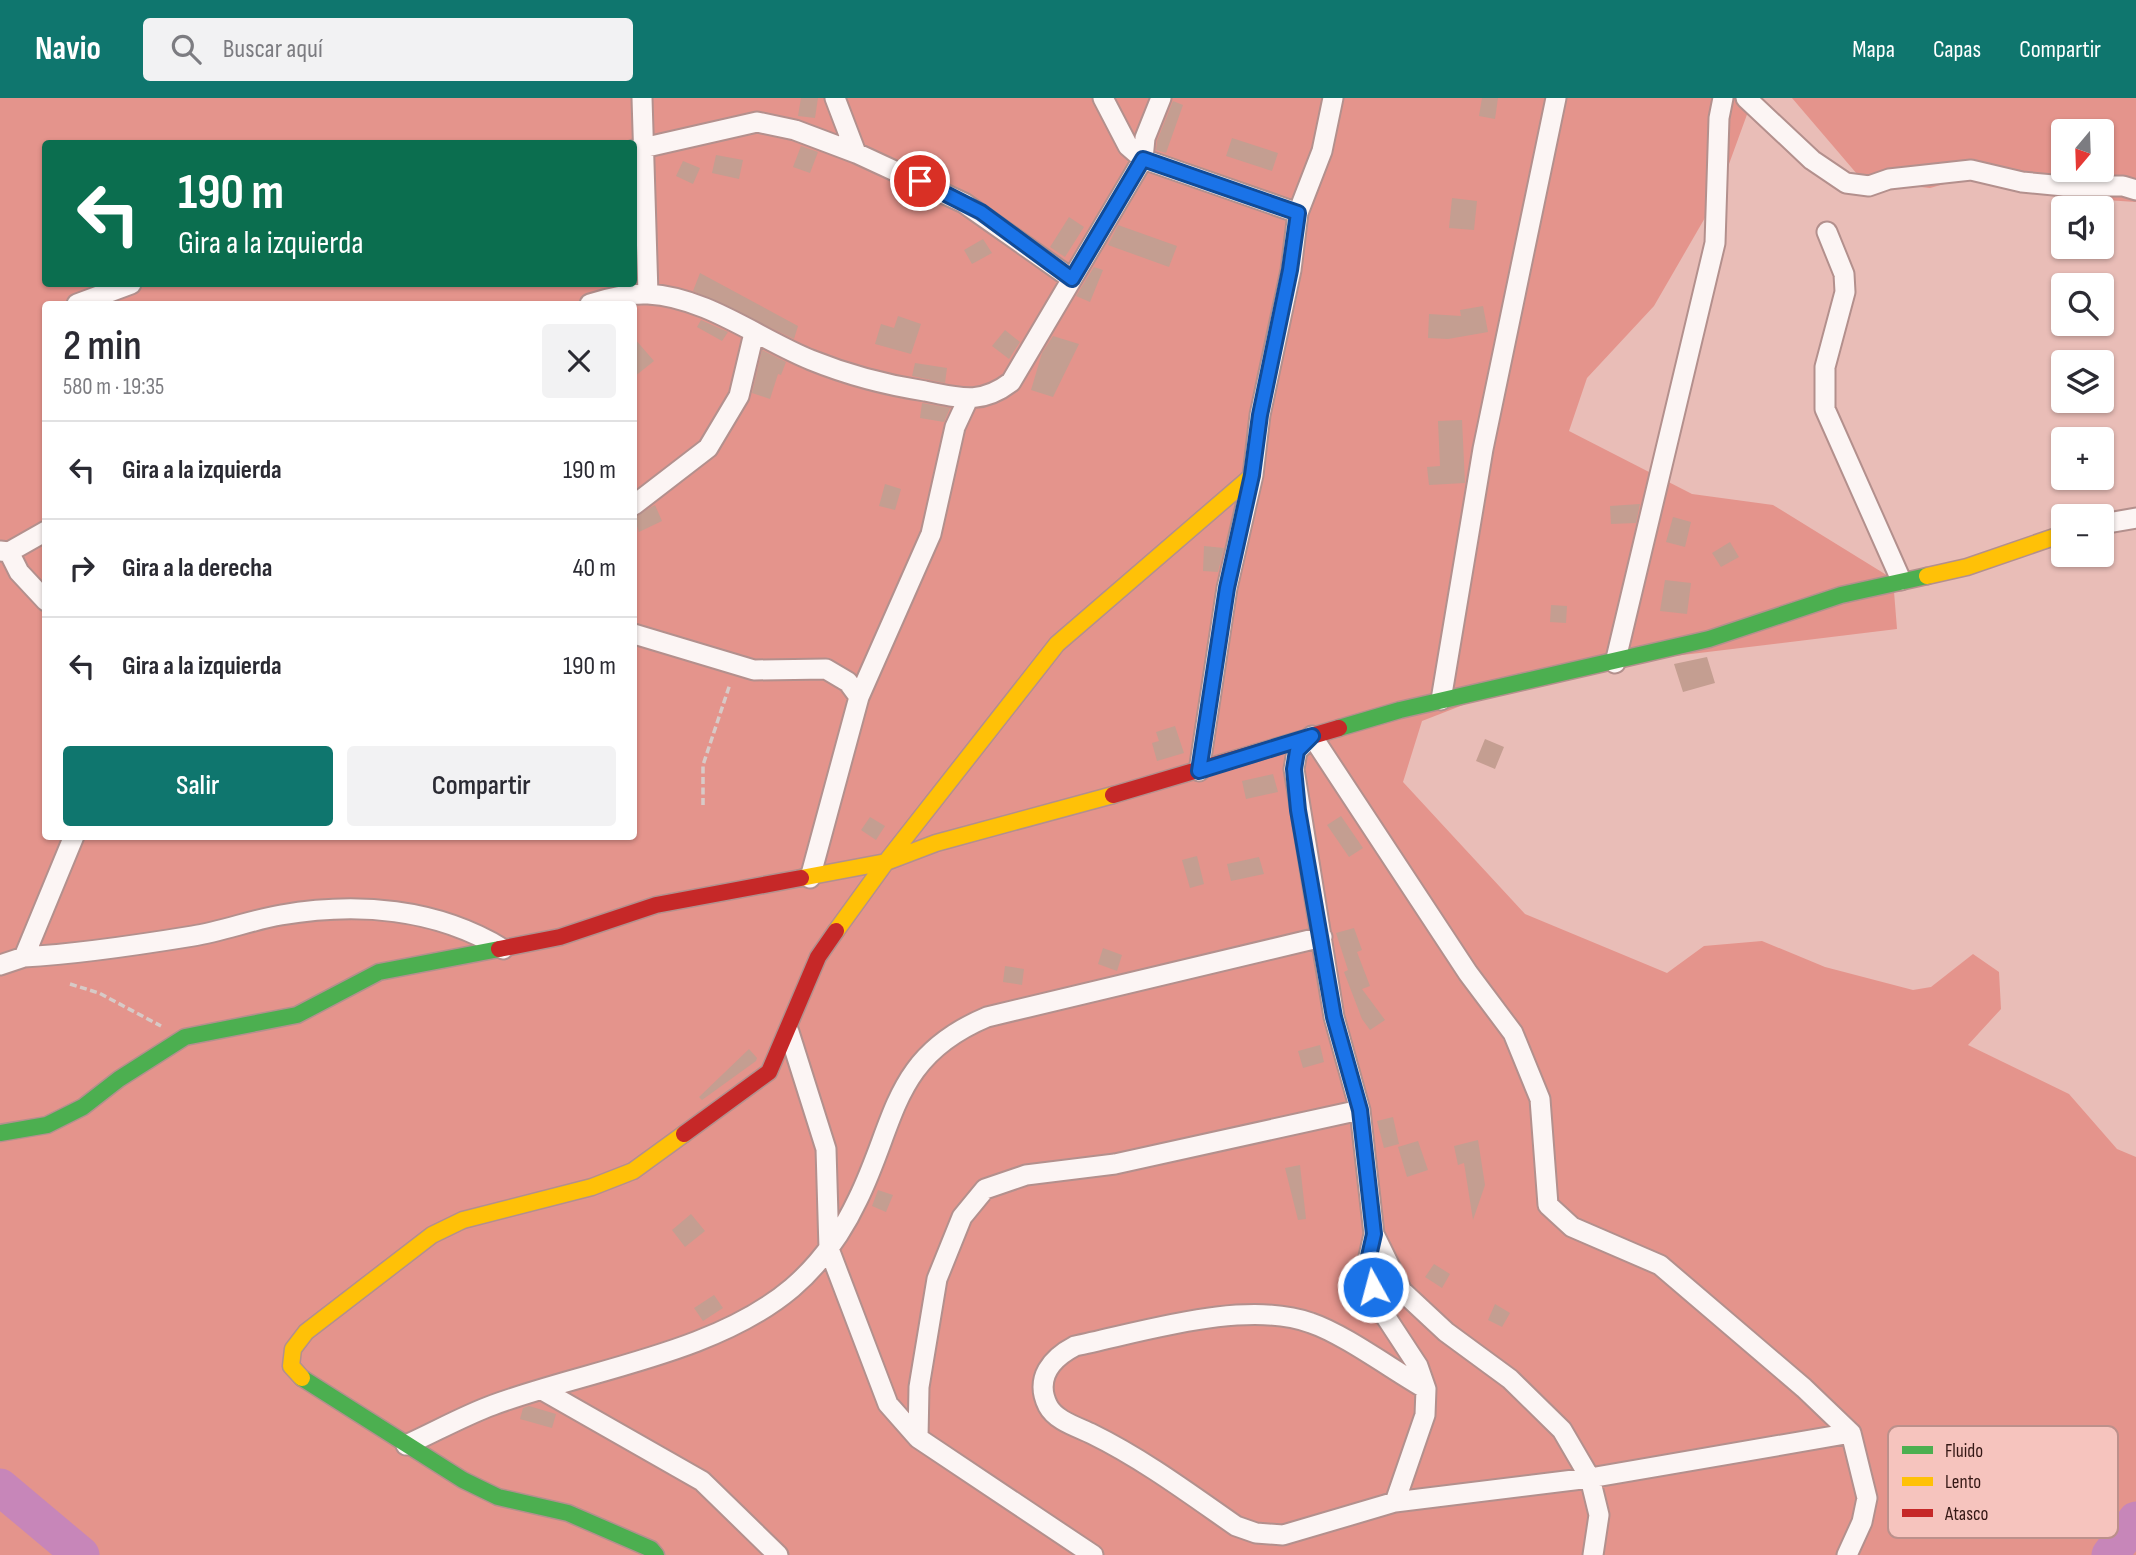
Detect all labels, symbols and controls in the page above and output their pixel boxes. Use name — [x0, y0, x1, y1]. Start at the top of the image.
search box — [143, 18, 633, 81]
text: Navio — [35, 29, 101, 69]
icon: search — [167, 30, 205, 68]
text: Buscar aquí — [223, 34, 323, 65]
text: Mapa — [1852, 35, 1895, 64]
text: Capas — [1933, 35, 1981, 64]
text: Compartir — [2019, 35, 2101, 64]
north arrow — [2051, 119, 2114, 182]
map controls — [2051, 119, 2114, 567]
pin — [890, 151, 950, 211]
icon: arrive — [901, 162, 939, 200]
text: 190 m — [178, 164, 284, 223]
icon: left — [63, 168, 154, 259]
button: sound — [2051, 196, 2114, 259]
text: Gira a la izquierda — [178, 224, 364, 263]
button: search — [2051, 273, 2114, 336]
text: 2 min — [63, 321, 142, 372]
button: close — [542, 324, 616, 398]
button: layers — [2051, 350, 2114, 413]
text: 580 m · 19:35 — [63, 373, 164, 401]
button: + — [2051, 427, 2114, 490]
icon: left — [63, 451, 101, 489]
text: Gira a la izquierda — [122, 455, 282, 486]
text: 190 m — [563, 455, 616, 486]
button: − — [2051, 504, 2114, 567]
icon: right — [63, 549, 101, 587]
text: Gira a la derecha — [122, 553, 272, 584]
text: 40 m — [573, 553, 616, 584]
icon: left — [63, 647, 101, 685]
text: Gira a la izquierda — [122, 651, 282, 682]
text: 190 m — [563, 651, 616, 682]
button: Salir — [63, 746, 333, 826]
button: Compartir — [347, 746, 616, 826]
position arrow — [1336, 1250, 1410, 1324]
legend — [1888, 1426, 2118, 1538]
text: Fluido — [1945, 1440, 1983, 1463]
text: Lento — [1945, 1471, 1981, 1494]
text: Atasco — [1944, 1503, 1988, 1526]

